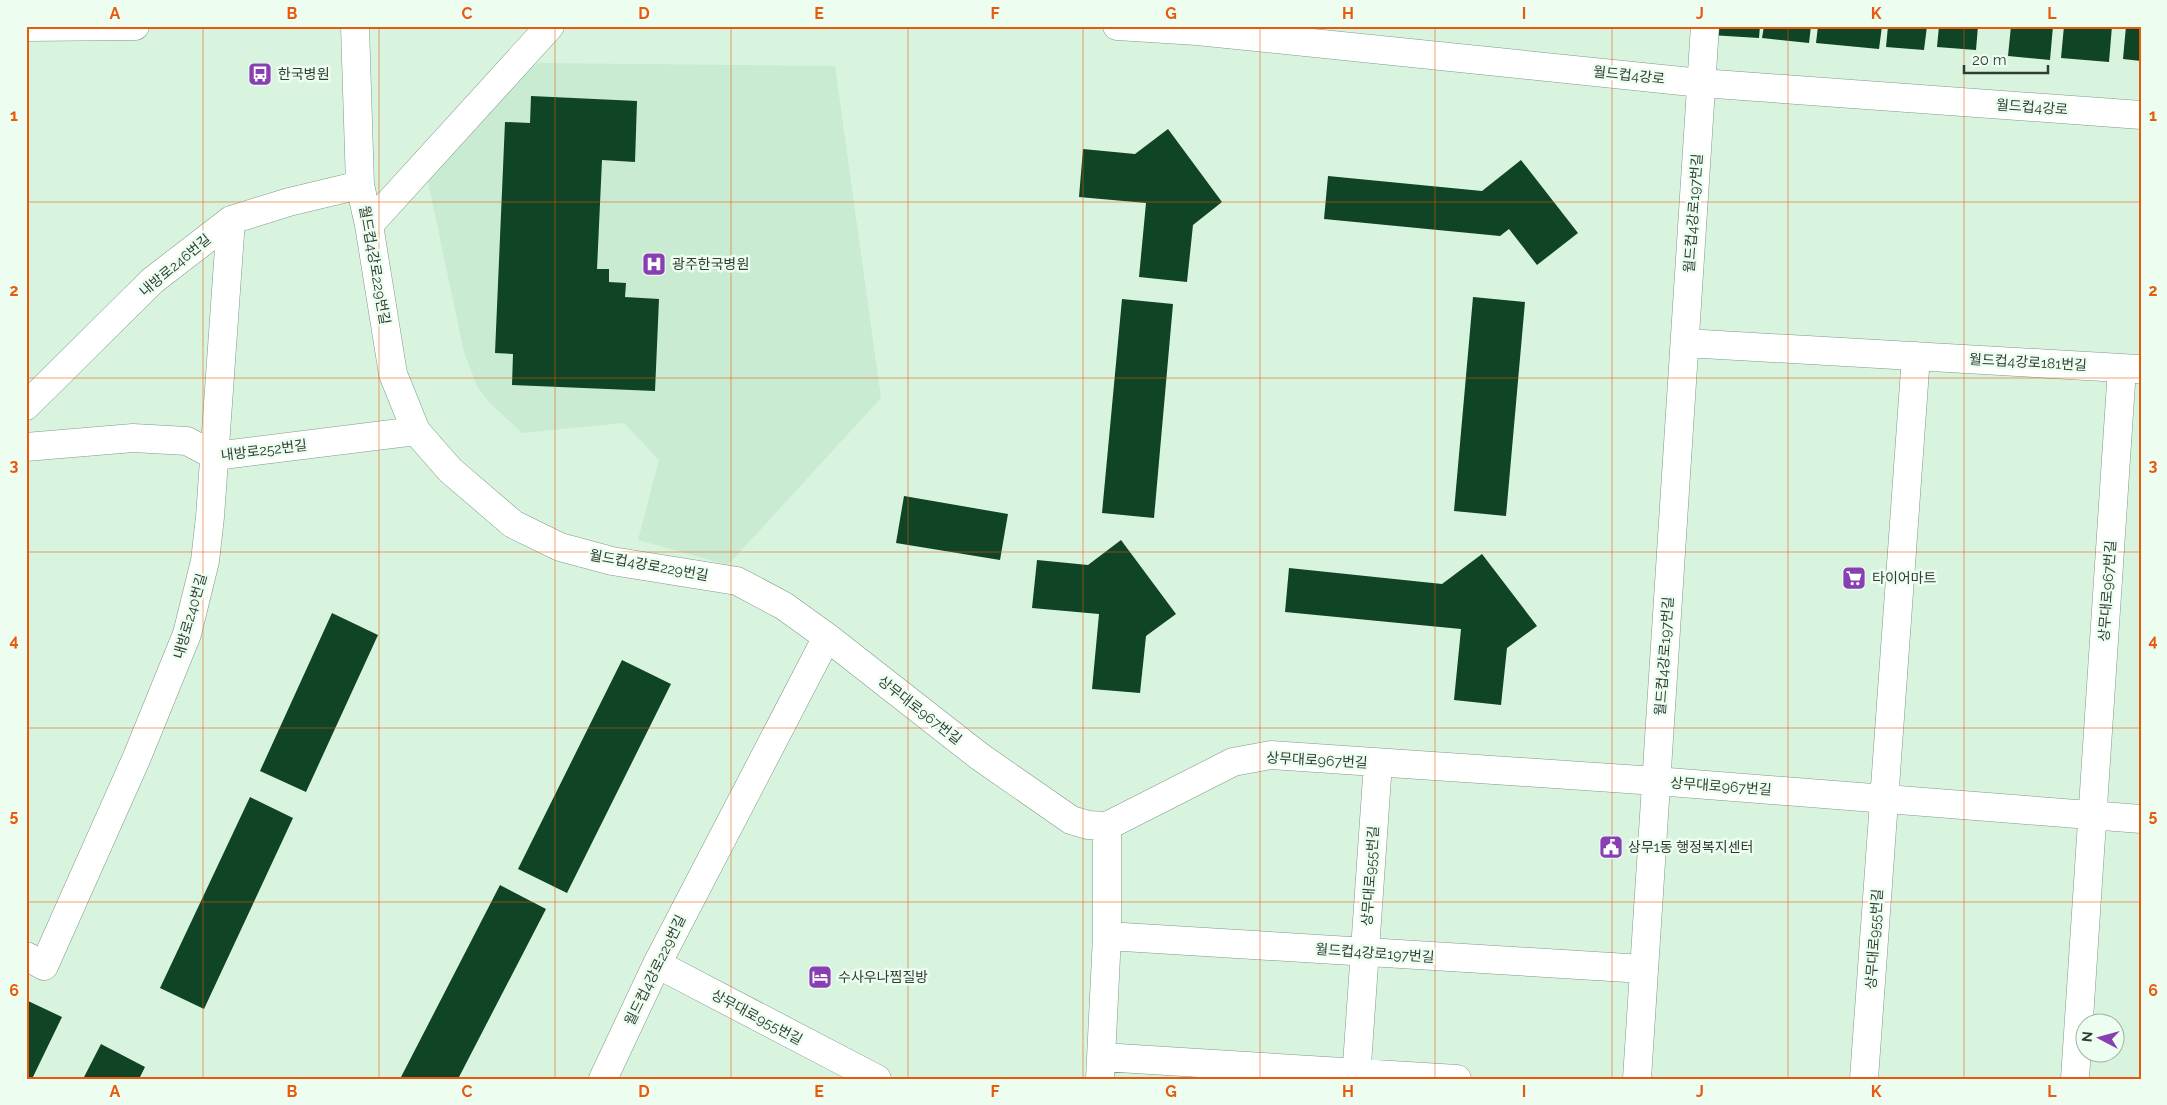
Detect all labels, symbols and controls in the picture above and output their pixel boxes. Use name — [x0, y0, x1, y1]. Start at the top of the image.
text: A — [110, 4, 121, 23]
text: B — [287, 4, 298, 23]
text: C — [462, 4, 473, 23]
text: D — [638, 4, 650, 23]
text: E — [814, 4, 824, 23]
text: F — [990, 4, 1000, 23]
text: G — [1165, 4, 1177, 23]
text: H — [1342, 4, 1354, 23]
text: I — [1522, 4, 1526, 23]
text: J — [1696, 4, 1704, 23]
text: K — [1871, 4, 1882, 23]
text: L — [2047, 4, 2057, 23]
scale bar — [1964, 42, 2048, 74]
text: 20 m — [1972, 51, 2007, 69]
bus stop icon: 한국병원 — [247, 61, 273, 87]
street label: 월드컵4강로 — [1592, 63, 1666, 87]
place label: 한국병원 — [278, 66, 330, 82]
street label: 월드컵4강로 — [1996, 97, 2069, 118]
text: 1 — [10, 106, 18, 125]
text: 1 — [2149, 106, 2157, 125]
street label: 월드컵4강로197번길 — [1681, 153, 1705, 273]
street label: 월드컵4강로229번길 — [357, 204, 393, 326]
street label: 내방로246번길 — [136, 231, 214, 299]
hospital icon: 광주한국병원 — [641, 251, 667, 277]
place label: 광주한국병원 — [672, 256, 749, 272]
text: 2 — [9, 281, 19, 300]
text: 2 — [2148, 281, 2158, 300]
street label: 월드컵4강로181번길 — [1969, 351, 2087, 373]
street label: 내방로252번길 — [220, 437, 308, 463]
text: 3 — [10, 456, 19, 475]
text: 3 — [2149, 456, 2158, 475]
street label: 상무대로967번길 — [2095, 540, 2119, 642]
street label: 월드컵4강로229번길 — [588, 547, 710, 583]
supermarket icon: 타이어마트 — [1841, 565, 1867, 591]
place label: 타이어마트 — [1872, 570, 1937, 586]
street label: 내방로240번길 — [170, 572, 210, 660]
street label: 월드컵4강로197번길 — [1652, 596, 1676, 716]
text: 4 — [9, 631, 19, 650]
text: 4 — [2148, 631, 2158, 650]
street label: 상무대로967번길 — [875, 672, 965, 748]
street label: 상무대로967번길 — [1266, 749, 1368, 771]
street label: 상무대로967번길 — [1670, 774, 1772, 798]
text: 5 — [10, 806, 19, 825]
text: 5 — [2149, 806, 2158, 825]
street label: 상무대로955번길 — [1359, 825, 1381, 927]
public building icon: 상무1동 행정복지센터 — [1598, 834, 1624, 860]
place label: 상무1동 행정복지센터 — [1628, 839, 1753, 855]
street label: 상무대로955번길 — [1863, 888, 1885, 990]
street label: 월드컵4강로229번길 — [621, 912, 689, 1028]
street label: 월드컵4강로197번길 — [1315, 941, 1435, 965]
hotel icon: 수사우나찜질방 — [807, 964, 833, 990]
place label: 수사우나찜질방 — [838, 969, 928, 985]
text: 6 — [9, 981, 19, 1000]
text: 6 — [2148, 981, 2158, 1000]
street label: 상무대로955번길 — [709, 986, 805, 1048]
north arrow — [2074, 1012, 2124, 1062]
text: N — [2079, 1030, 2096, 1043]
text: A — [110, 1082, 121, 1101]
text: B — [287, 1082, 298, 1101]
text: C — [462, 1082, 473, 1101]
text: D — [638, 1082, 650, 1101]
text: E — [814, 1082, 824, 1101]
text: F — [990, 1082, 1000, 1101]
text: G — [1165, 1082, 1177, 1101]
text: H — [1342, 1082, 1354, 1101]
text: I — [1522, 1082, 1526, 1101]
text: J — [1696, 1082, 1704, 1101]
text: K — [1871, 1082, 1882, 1101]
text: L — [2047, 1082, 2057, 1101]

